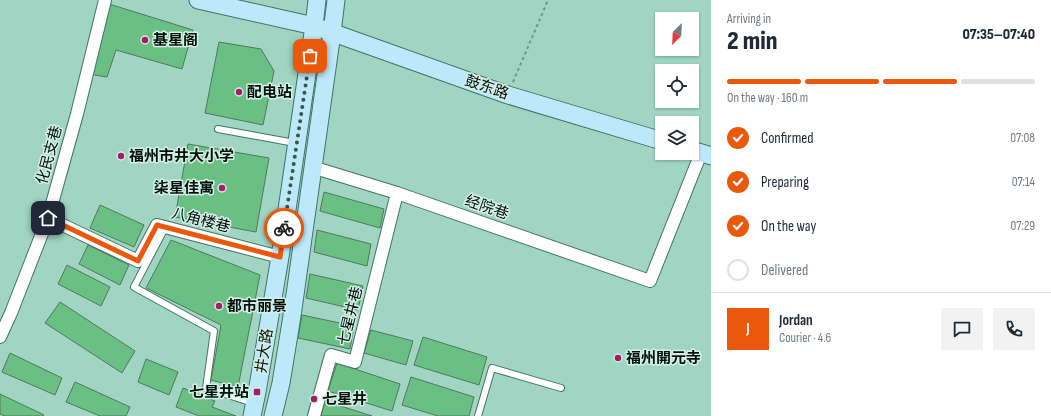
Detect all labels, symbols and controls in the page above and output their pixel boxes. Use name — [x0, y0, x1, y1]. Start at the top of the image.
text: Arriving in — [727, 11, 771, 27]
north arrow — [655, 12, 699, 56]
map controls — [655, 12, 699, 160]
text: 07:35–07:40 — [962, 25, 1035, 44]
text: 2 min — [727, 26, 777, 57]
place label: 基星阁 — [153, 31, 198, 50]
marker: 基星阁 — [140, 35, 150, 45]
pin — [293, 39, 327, 73]
icon: bag — [299, 45, 321, 67]
button: locate — [655, 64, 699, 108]
street label: 鼓东路 — [462, 71, 511, 104]
place label: 配电站 — [247, 83, 292, 102]
marker: 配电站 — [234, 87, 244, 97]
text: On the way · 160 m — [727, 90, 808, 106]
button: layers — [655, 116, 699, 160]
street label: 化民支巷 — [33, 124, 66, 187]
icon: check — [727, 127, 749, 149]
text: Confirmed — [761, 129, 814, 148]
text: 07:08 — [1010, 130, 1035, 146]
place label: 福州市井大小学 — [129, 147, 234, 166]
marker: 福州市井大小学 — [116, 151, 126, 161]
icon: check — [727, 171, 749, 193]
text: Preparing — [761, 173, 809, 192]
text: 07:14 — [1012, 174, 1035, 190]
place label: 柒星佳寓 — [154, 179, 214, 198]
marker: 柒星佳寓 — [217, 183, 227, 193]
street label: 经院巷 — [462, 191, 511, 224]
pin — [31, 201, 65, 235]
street label: 八角楼巷 — [169, 204, 232, 237]
icon: home — [37, 207, 59, 229]
courier — [264, 208, 304, 248]
icon: check — [727, 215, 749, 237]
icon: bike — [273, 217, 295, 239]
text: On the way — [761, 217, 816, 236]
text: 07:29 — [1011, 218, 1035, 234]
text: Delivered — [761, 261, 808, 280]
street label: 七星井巷 — [334, 285, 367, 348]
place label: 都市丽景 — [227, 297, 287, 316]
marker: 都市丽景 — [214, 301, 224, 311]
button: chat — [941, 308, 983, 350]
button: phone — [993, 308, 1035, 350]
text: Jordan — [779, 311, 813, 330]
text: J — [746, 319, 750, 338]
street label: 井大路 — [252, 327, 277, 375]
text: Courier · 4.6 — [779, 330, 831, 346]
place label: 福州開元寺 — [626, 349, 701, 368]
marker: 福州開元寺 — [613, 353, 623, 363]
place label: 七星井站 — [189, 383, 249, 402]
marker: 七星井站 — [252, 387, 262, 397]
place label: 七星井 — [322, 390, 367, 409]
marker: 七星井 — [309, 394, 319, 404]

